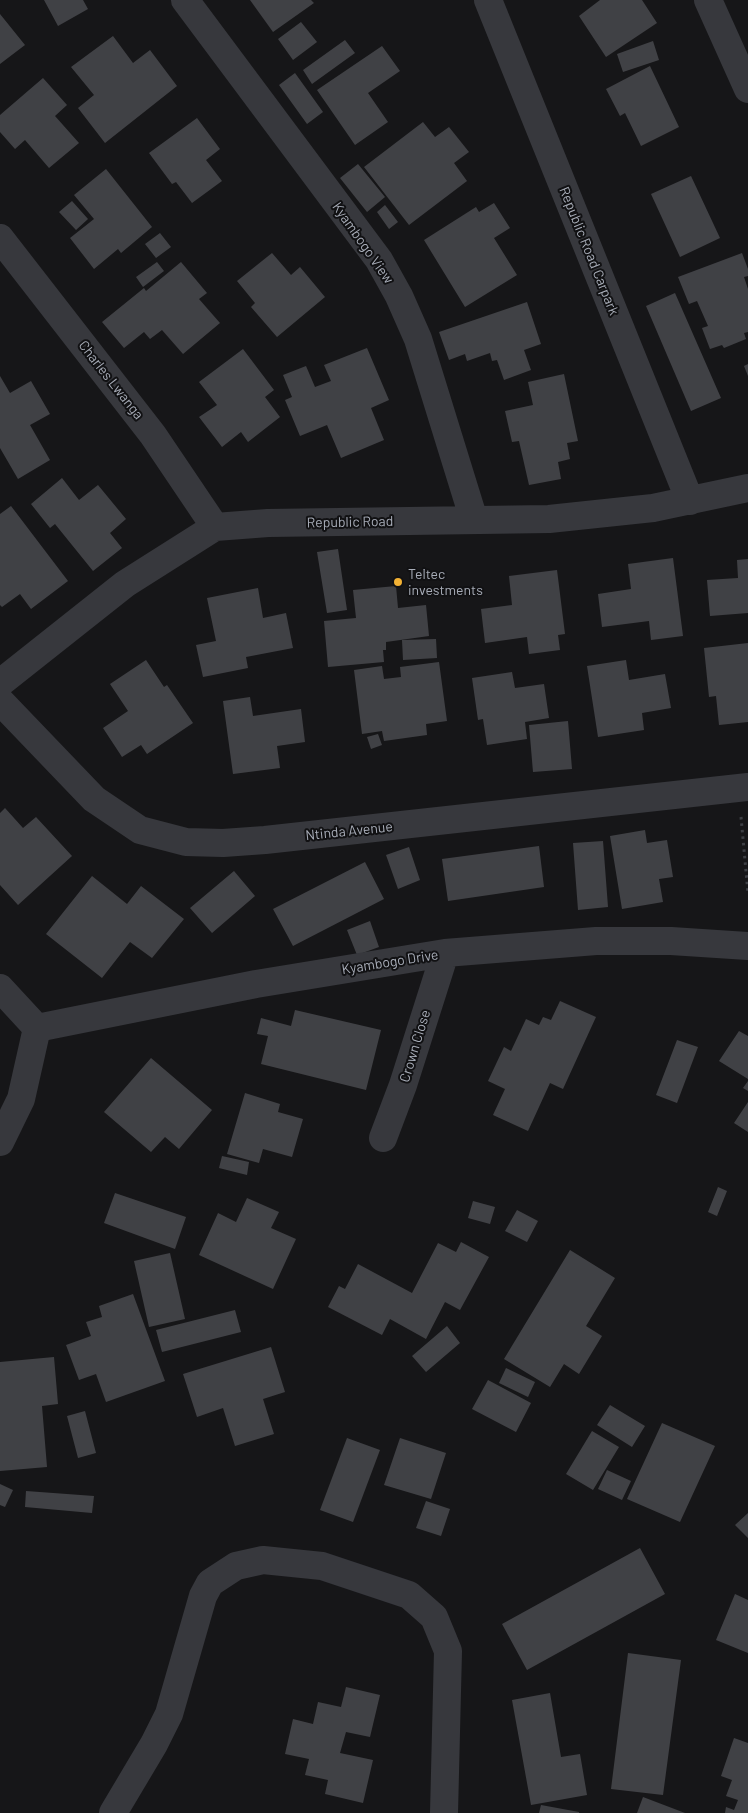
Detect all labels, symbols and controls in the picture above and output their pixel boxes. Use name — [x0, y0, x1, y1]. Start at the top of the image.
street label: Republic Road Carpark — [556, 184, 622, 318]
street label: Kyambogo View — [329, 199, 397, 287]
street label: Charles Lwanga — [75, 337, 147, 423]
street label: Republic Road — [307, 513, 393, 531]
place label: Teltec investments — [408, 566, 483, 598]
marker: Teltec investments — [392, 576, 404, 588]
street label: Ntinda Avenue — [305, 818, 393, 844]
street label: Kyambogo Drive — [340, 946, 440, 978]
street label: Crown Close — [396, 1008, 434, 1084]

